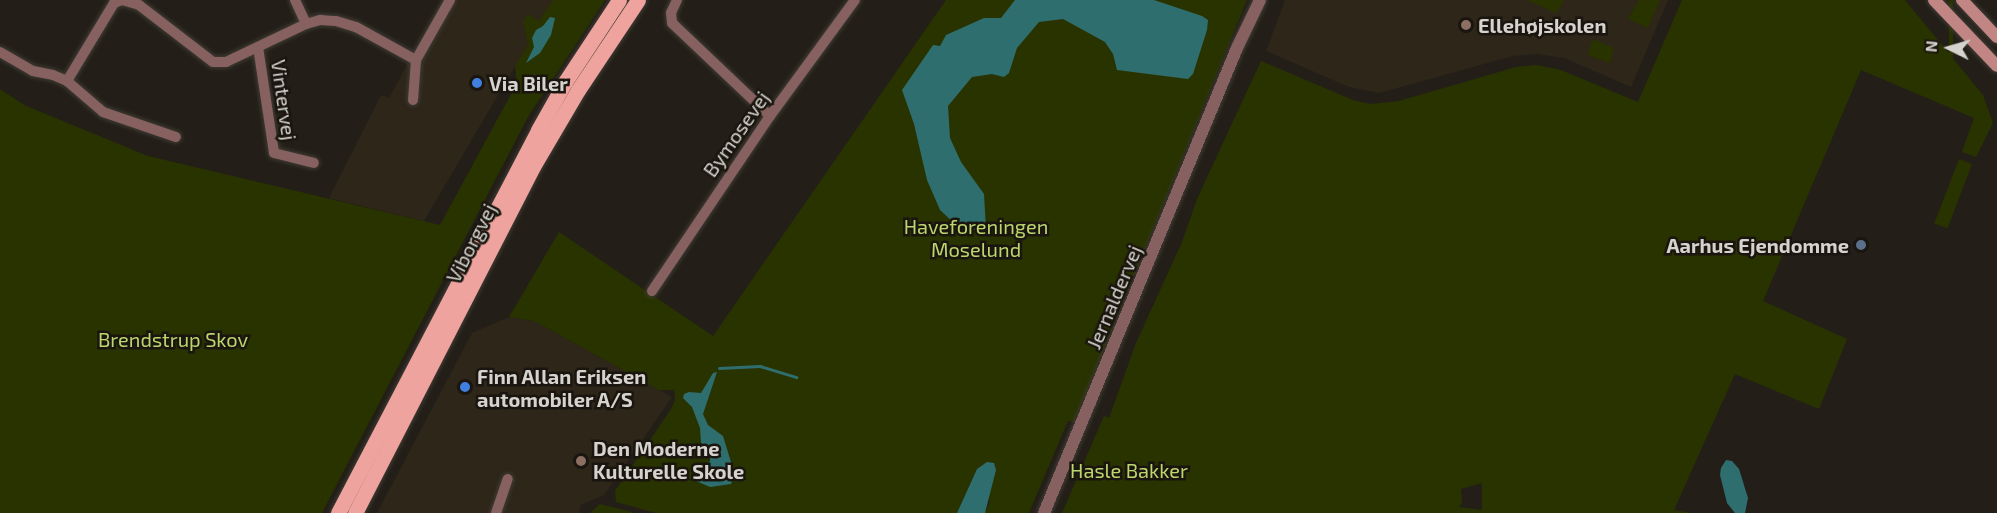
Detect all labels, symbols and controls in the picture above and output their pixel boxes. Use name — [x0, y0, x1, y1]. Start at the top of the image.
place label: Ellehøjskolen — [1478, 13, 1606, 37]
marker: Ellehøjskolen — [1459, 18, 1473, 32]
north arrow — [1919, 18, 1979, 78]
text: N — [1921, 40, 1941, 53]
street label: Vintervej — [266, 58, 302, 142]
place label: Via Biler — [489, 71, 568, 95]
marker: Via Biler — [470, 76, 484, 90]
street label: Bymosevej — [698, 87, 774, 181]
street label: Viborgvej — [441, 200, 501, 286]
park label: Haveforeningen Moselund — [904, 214, 1048, 261]
place label: Aarhus Ejendomme — [1667, 233, 1849, 257]
marker: Aarhus Ejendomme — [1854, 238, 1868, 252]
street label: Jernaldervej — [1081, 241, 1147, 353]
park label: Brendstrup Skov — [98, 327, 248, 351]
place label: Finn Allan Eriksen automobiler A/S — [477, 364, 647, 411]
marker: Finn Allan Eriksen automobiler A/S — [458, 380, 472, 394]
place label: Den Moderne Kulturelle Skole — [593, 437, 744, 484]
marker: Den Moderne Kulturelle Skole — [574, 454, 588, 468]
park label: Hasle Bakker — [1070, 458, 1188, 482]

